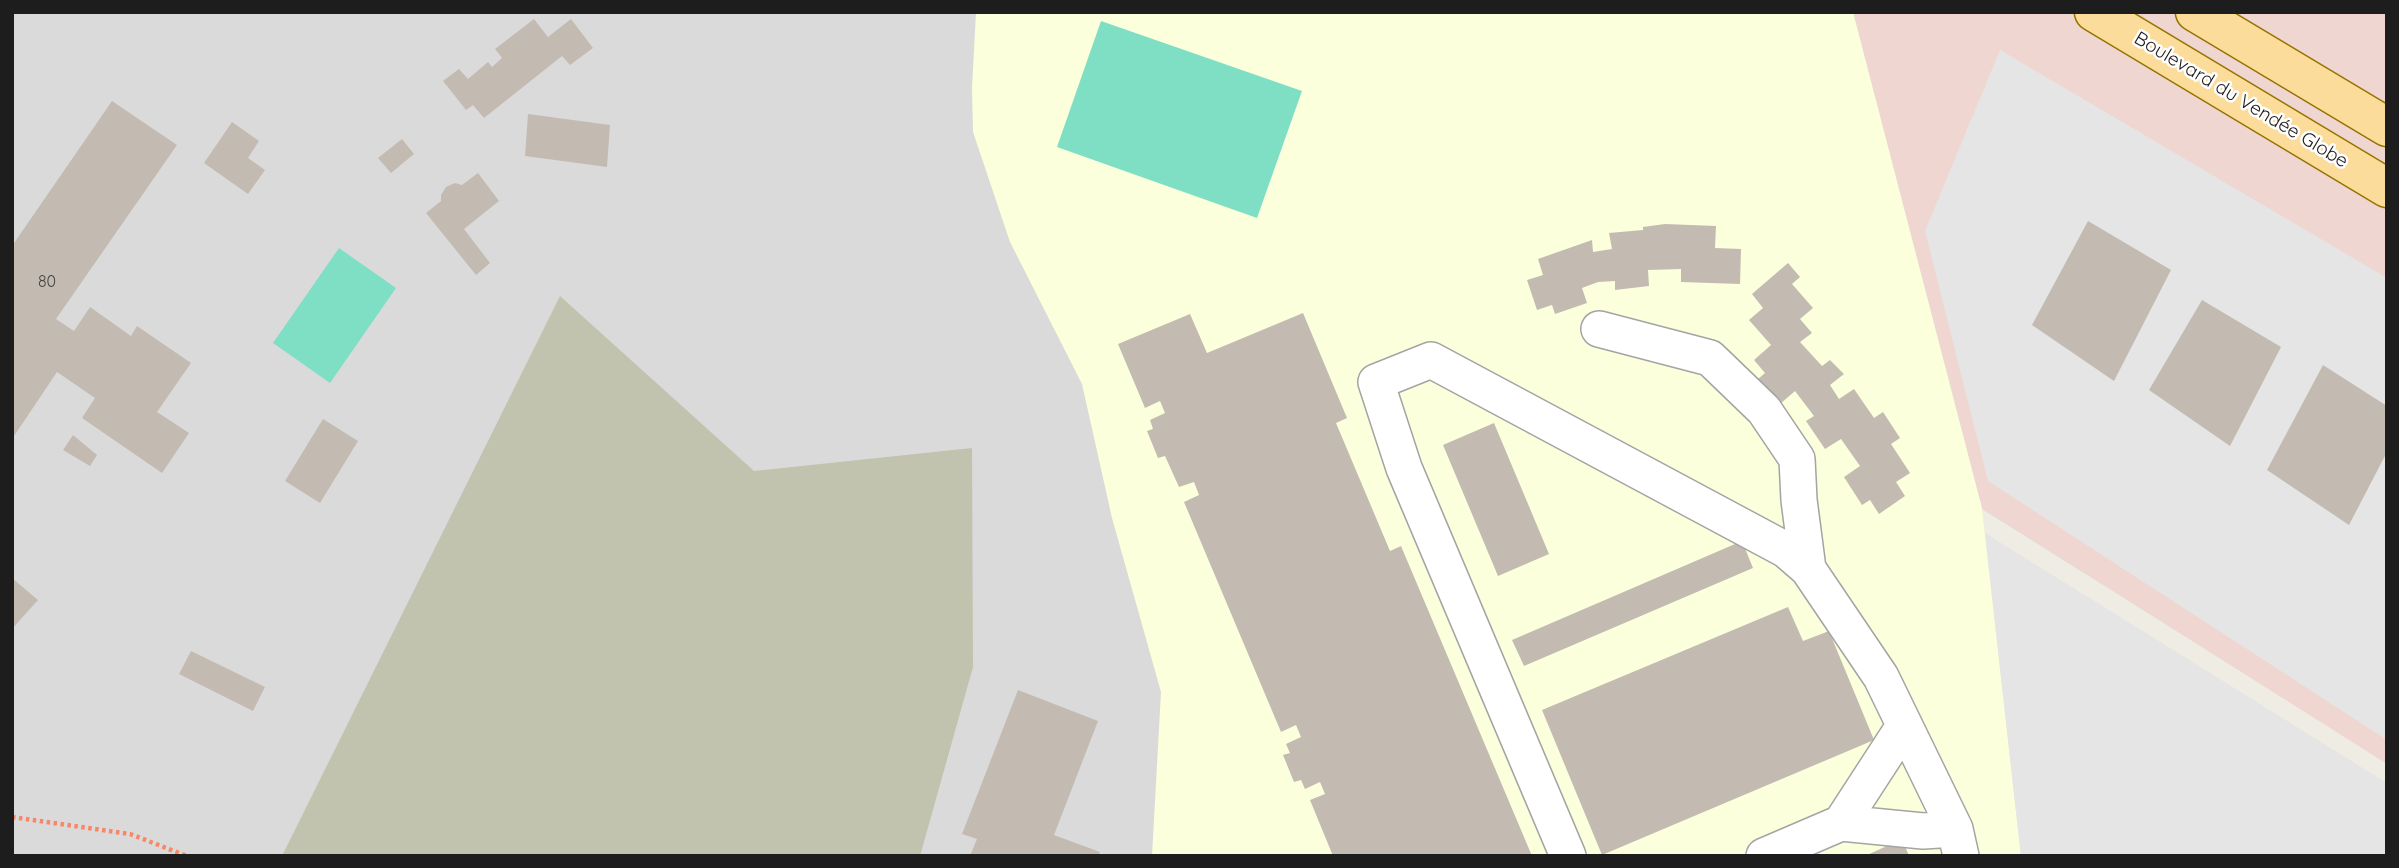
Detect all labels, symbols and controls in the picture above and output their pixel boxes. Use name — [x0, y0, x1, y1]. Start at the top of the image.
street label: Boulevard du Vendée Globe — [2130, 27, 2352, 173]
house number: 80 — [38, 272, 56, 292]

